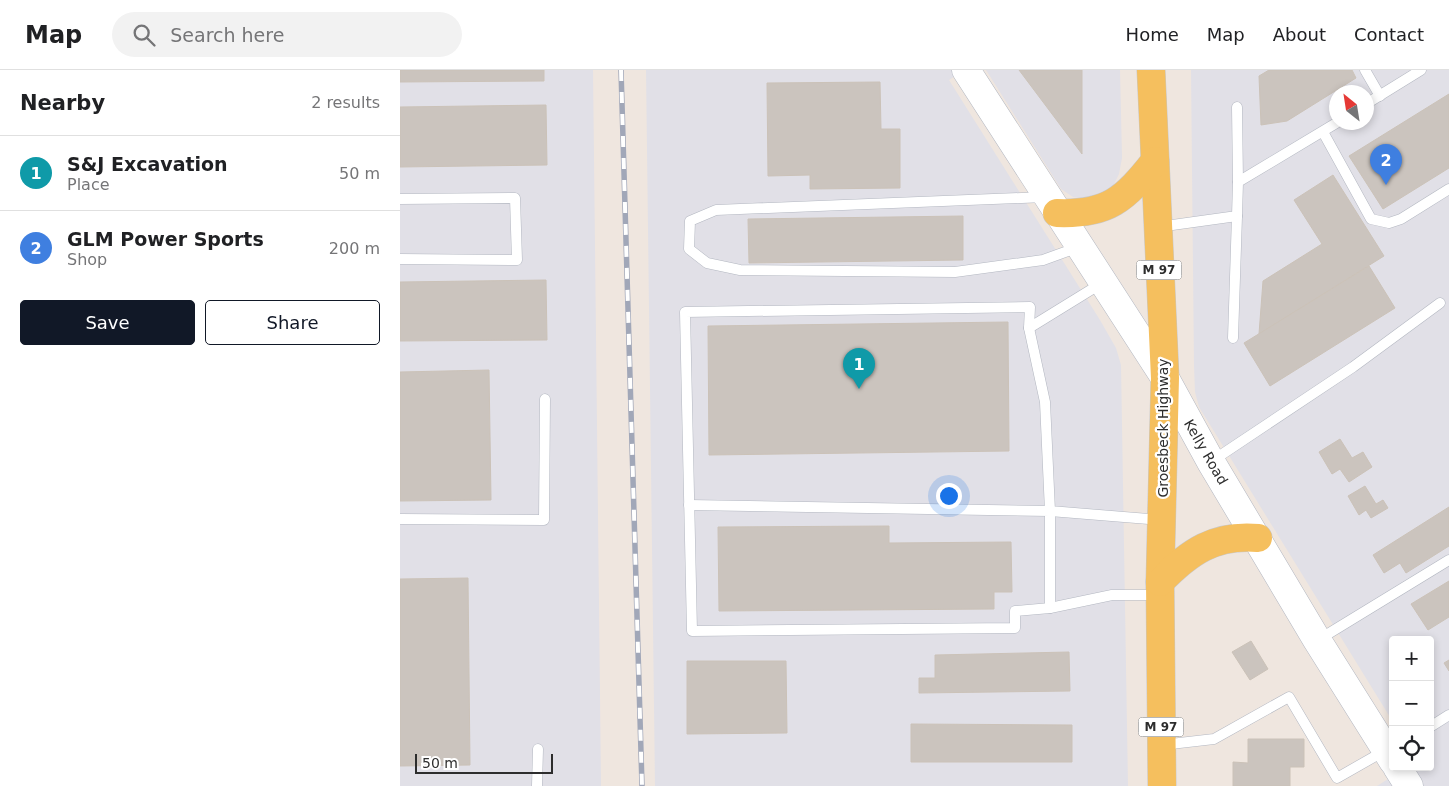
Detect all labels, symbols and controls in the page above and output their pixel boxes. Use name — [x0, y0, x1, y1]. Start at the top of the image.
search box — [112, 12, 462, 57]
text: Map — [25, 21, 82, 49]
icon: search — [130, 21, 158, 49]
text: Search here — [170, 24, 284, 46]
text: Home — [1126, 24, 1179, 45]
text: Map — [1207, 24, 1245, 45]
text: About — [1273, 24, 1326, 45]
text: Contact — [1354, 24, 1424, 45]
north arrow — [1329, 85, 1374, 130]
text: Nearby — [20, 91, 105, 115]
text: 2 results — [311, 93, 380, 112]
pin: 2 — [1370, 144, 1402, 185]
text: S&J Excavation — [67, 153, 228, 175]
text: 1 — [30, 164, 42, 183]
text: 50 m — [339, 164, 380, 183]
text: Place — [67, 175, 110, 194]
text: GLM Power Sports — [67, 228, 264, 250]
text: 2 — [30, 239, 42, 258]
text: 200 m — [329, 239, 380, 258]
text: Shop — [67, 250, 107, 269]
road number: M 97 — [1136, 260, 1182, 280]
button: Save — [20, 300, 195, 345]
button: Share — [205, 300, 380, 345]
pin: 1 — [843, 348, 875, 389]
street label: Groesbeck Highway — [1155, 358, 1171, 498]
street label: Kelly Road — [1181, 416, 1231, 488]
your location — [936, 483, 962, 509]
map controls — [1389, 636, 1434, 771]
button: + — [1389, 636, 1434, 681]
button: − — [1389, 681, 1434, 726]
road number: M 97 — [1138, 718, 1184, 736]
button: locate — [1389, 726, 1434, 771]
scale bar — [415, 751, 552, 774]
text: 50 m — [422, 755, 458, 771]

